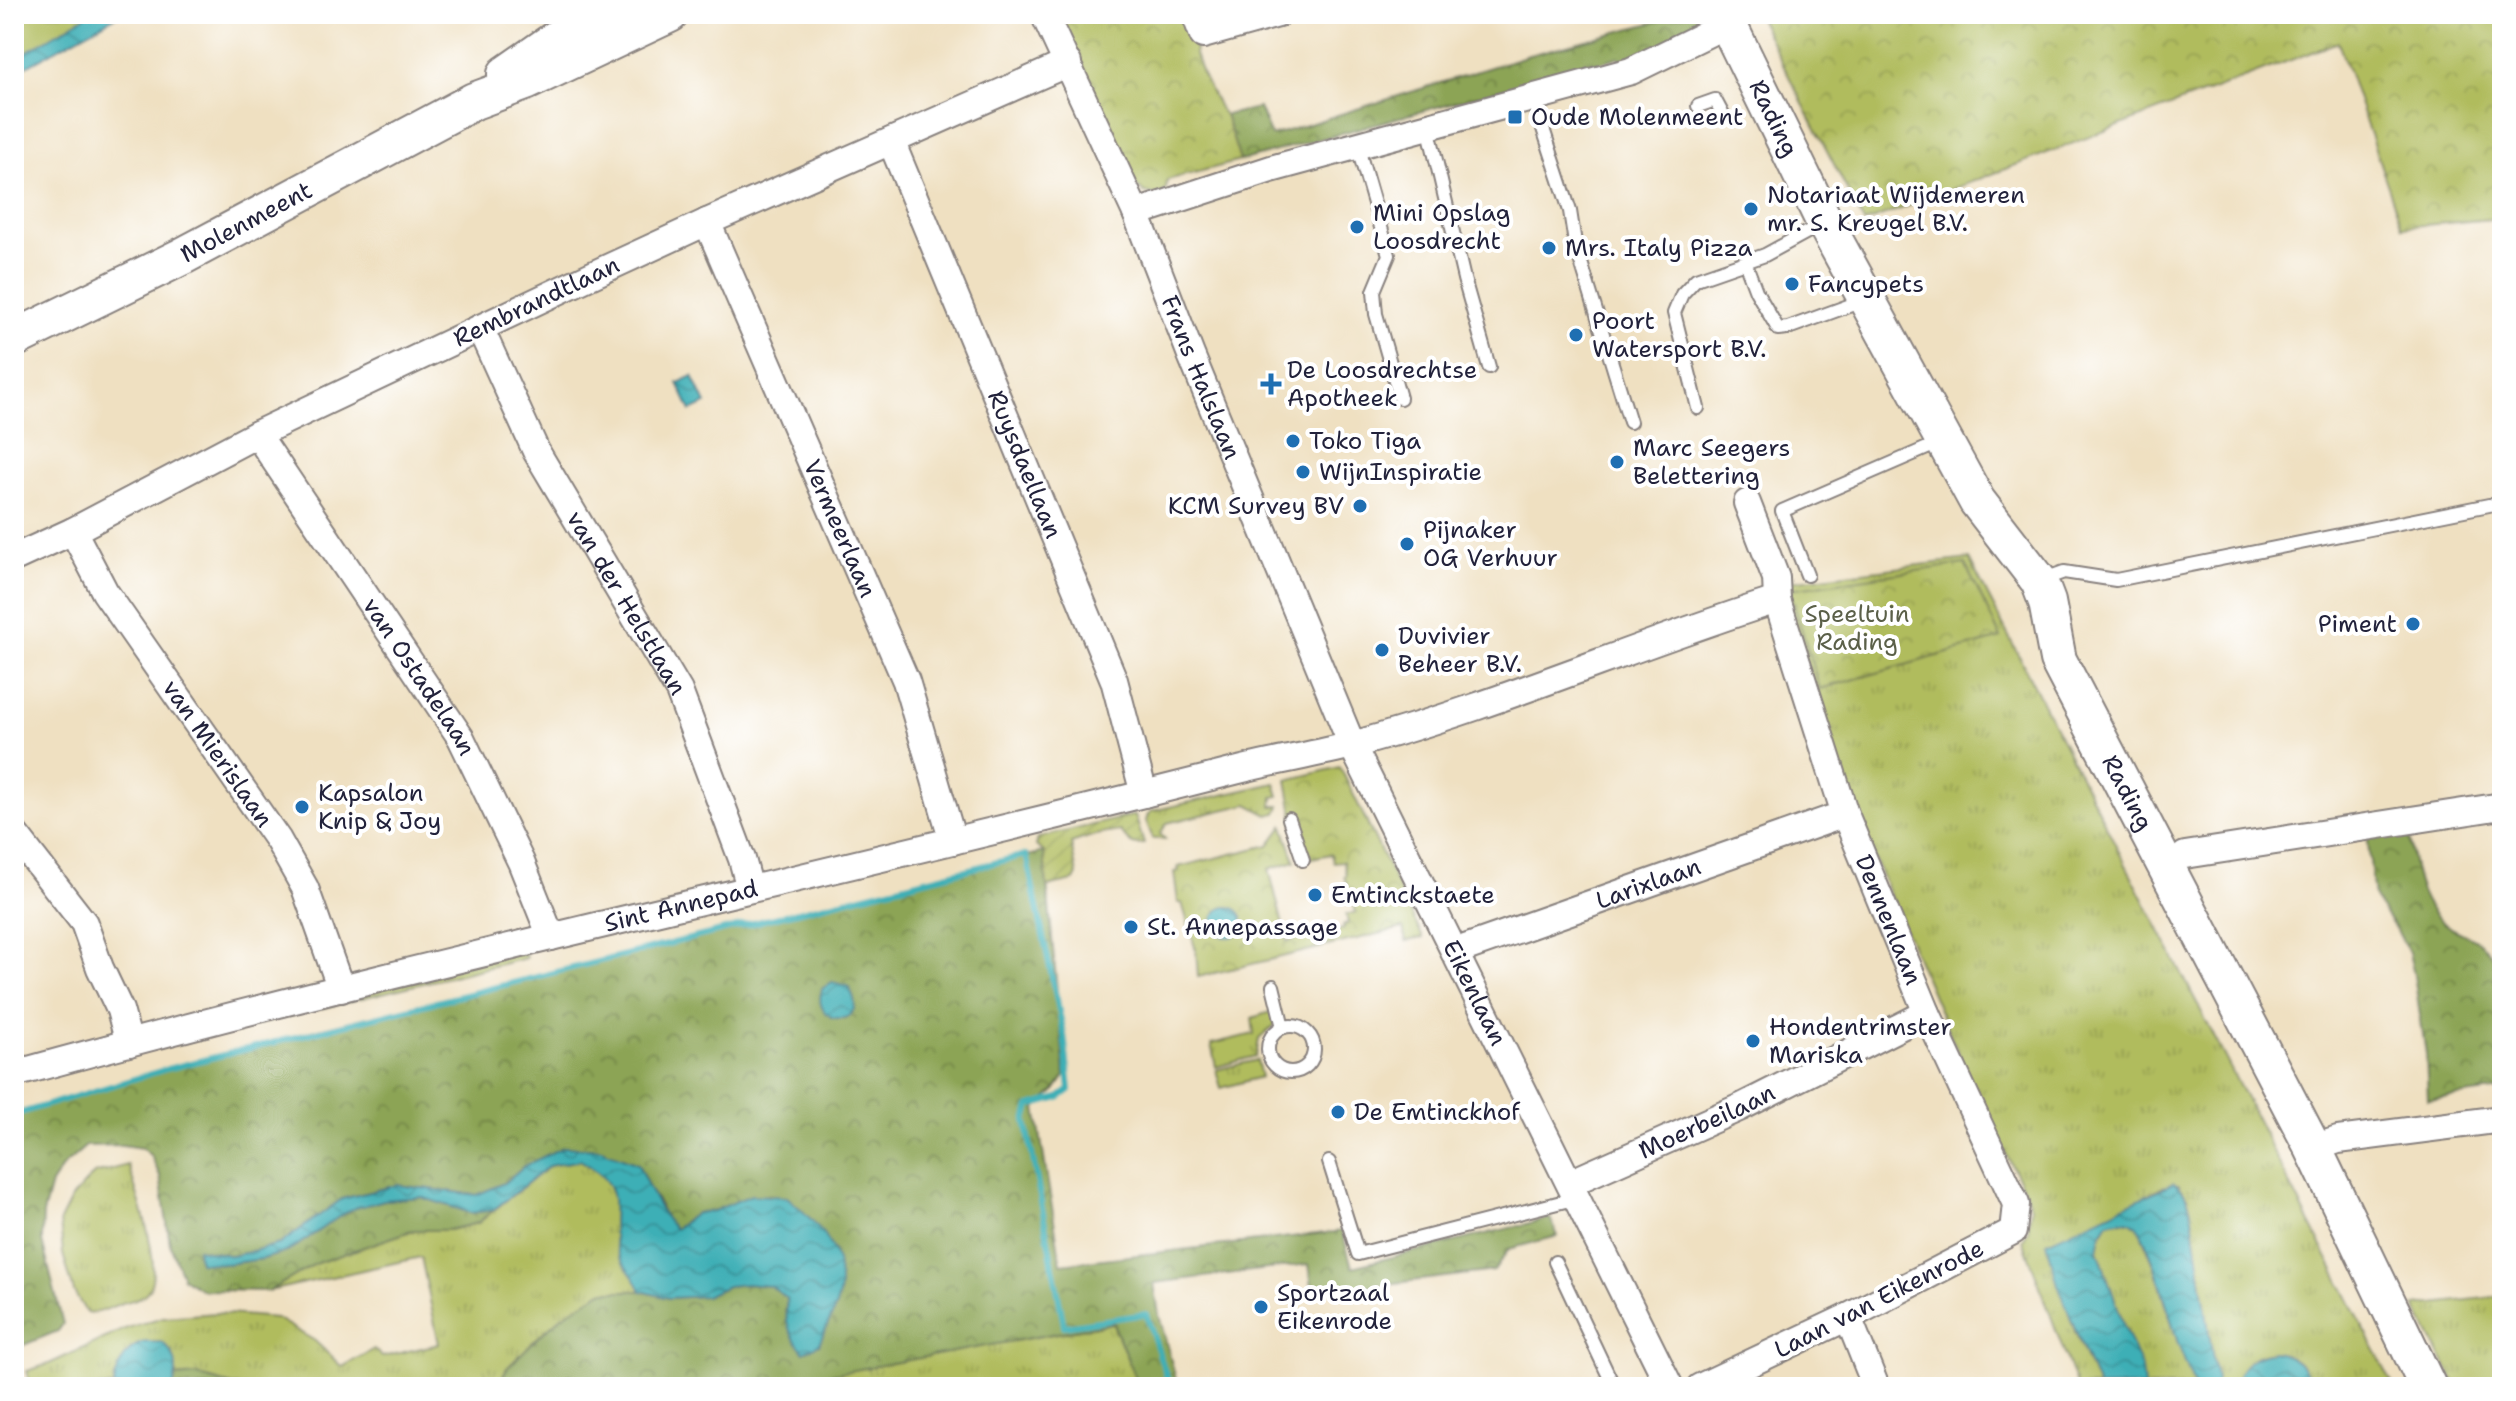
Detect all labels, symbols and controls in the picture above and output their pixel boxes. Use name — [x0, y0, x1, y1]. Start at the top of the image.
street label: Rading — [1742, 75, 1806, 162]
place label: Oude Molenmeent — [1531, 101, 1744, 133]
marker: Oude Molenmeent — [1506, 108, 1524, 126]
street label: Molenmeent — [175, 174, 318, 270]
place label: Notariaat Wijdemeren mr. S. Kreugel B.V. — [1767, 179, 2025, 239]
place label: Mini Opslag Loosdrecht — [1373, 197, 1511, 257]
marker: Notariaat Wijdemeren mr. S. Kreugel B.V. — [1742, 200, 1760, 218]
marker: Mini Opslag Loosdrecht — [1348, 218, 1366, 236]
place label: Mrs. Italy Pizza — [1565, 232, 1752, 264]
marker: Mrs. Italy Pizza — [1540, 239, 1558, 257]
street label: Rembrandtlaan — [448, 249, 624, 355]
place label: Fancypets — [1808, 268, 1924, 300]
marker: Fancypets — [1783, 275, 1801, 293]
street label: Frans Halslaan — [1153, 291, 1248, 464]
place label: Poort Watersport B.V. — [1592, 305, 1766, 365]
marker: Poort Watersport B.V. — [1567, 326, 1585, 344]
place label: De Loosdrechtse Apotheek — [1287, 354, 1477, 414]
marker: De Loosdrechtse Apotheek — [1262, 375, 1280, 393]
street label: Ruysdaellaan — [980, 386, 1070, 543]
place label: Toko Tiga — [1309, 425, 1421, 457]
marker: Toko Tiga — [1284, 432, 1302, 450]
place label: Marc Seegers Belettering — [1633, 432, 1790, 492]
marker: Marc Seegers Belettering — [1608, 453, 1626, 471]
street label: Vermeerlaan — [796, 454, 884, 602]
place label: WijnInspiratie — [1319, 456, 1482, 488]
marker: WijnInspiratie — [1294, 463, 1312, 481]
place label: KCM Survey BV — [1168, 490, 1344, 522]
marker: KCM Survey BV — [1351, 497, 1369, 515]
street label: van der Helstlaan — [559, 505, 694, 701]
place label: Pijnaker OG Verhuur — [1423, 514, 1558, 574]
marker: Pijnaker OG Verhuur — [1398, 535, 1416, 553]
street label: van Ostadelaan — [355, 591, 483, 761]
park label: Speeltuin Rading — [1805, 598, 1909, 658]
place label: Piment — [2318, 608, 2397, 640]
marker: Piment — [2404, 615, 2422, 633]
place label: Duvivier Beheer B.V. — [1398, 620, 1522, 680]
marker: Duvivier Beheer B.V. — [1373, 641, 1391, 659]
street label: van Mierislaan — [155, 674, 280, 834]
street label: Rading — [2094, 749, 2160, 836]
place label: Kapsalon Knip & Joy — [318, 777, 441, 837]
marker: Kapsalon Knip & Joy — [293, 798, 311, 816]
street label: Larixlaan — [1591, 850, 1705, 917]
street label: Dennenlaan — [1848, 850, 1930, 990]
street label: Sint Annepad — [601, 872, 761, 940]
place label: Emtinckstaete — [1331, 879, 1495, 911]
marker: Emtinckstaete — [1306, 886, 1324, 904]
place label: St. Annepassage — [1147, 911, 1339, 943]
marker: St. Annepassage — [1122, 918, 1140, 936]
street label: Eikenlaan — [1435, 935, 1514, 1051]
place label: Hondentrimster Mariska — [1769, 1011, 1952, 1071]
marker: Hondentrimster Mariska — [1744, 1032, 1762, 1050]
street label: Moerbeilaan — [1634, 1076, 1781, 1166]
place label: De Emtinckhof — [1354, 1096, 1521, 1128]
marker: De Emtinckhof — [1329, 1103, 1347, 1121]
street label: Laan van Eikenrode — [1769, 1232, 1989, 1366]
place label: Sportzaal Eikenrode — [1277, 1277, 1392, 1337]
marker: Sportzaal Eikenrode — [1252, 1298, 1270, 1316]

